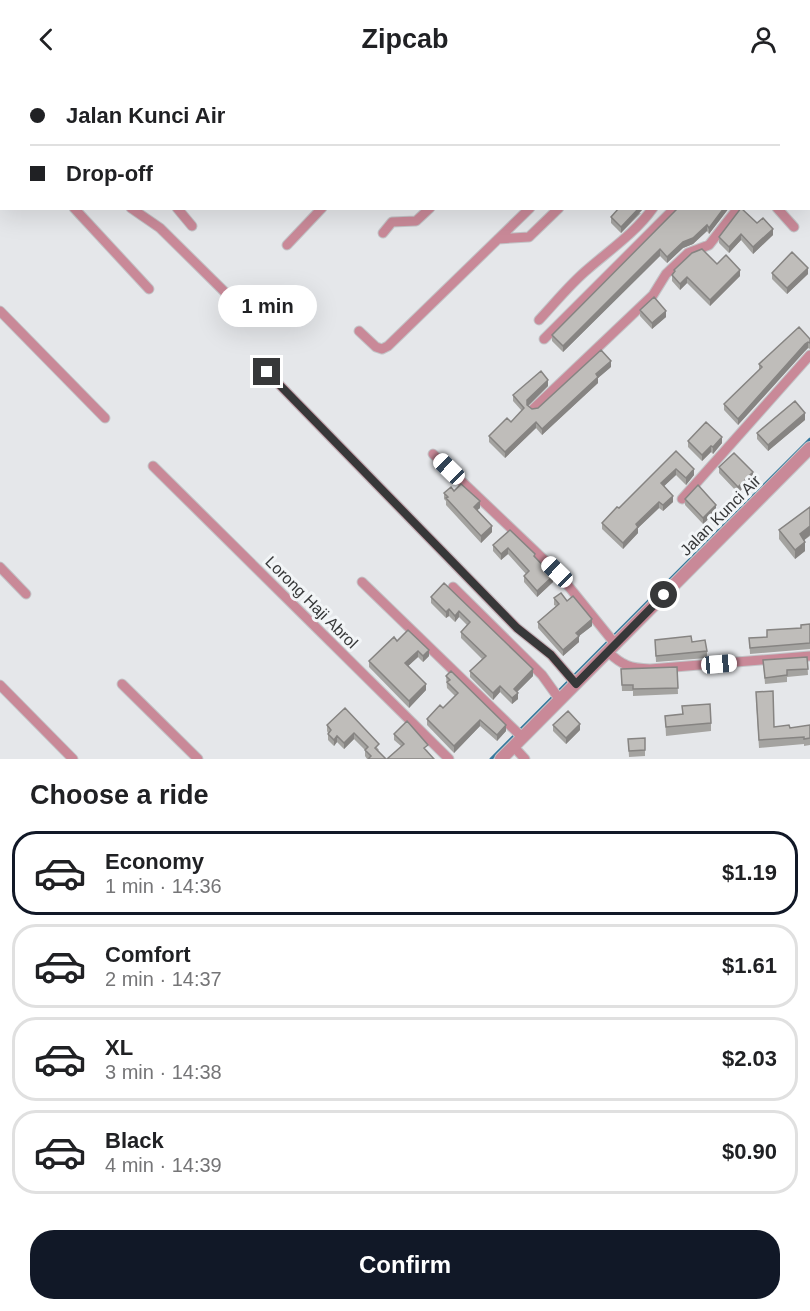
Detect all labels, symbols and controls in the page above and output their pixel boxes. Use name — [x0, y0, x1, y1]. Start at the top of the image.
icon: back — [30, 23, 63, 56]
icon: person — [747, 23, 780, 56]
text: Zipcab — [361, 24, 449, 54]
text: Jalan Kunci Air — [66, 103, 225, 128]
text: Drop-off — [66, 161, 153, 186]
callout: 1 min — [218, 285, 316, 327]
text: 1 min — [241, 295, 294, 317]
route end — [253, 358, 280, 385]
car — [430, 450, 468, 488]
street label: Jalan Kunci Air — [677, 471, 764, 559]
street label: Lorong Haji Abrol — [262, 553, 361, 652]
car — [538, 553, 576, 591]
route start — [650, 581, 677, 608]
car — [700, 653, 738, 675]
text: Choose a ride — [30, 780, 209, 810]
icon: car — [33, 846, 87, 900]
text: Economy — [105, 849, 204, 874]
text: $1.19 — [722, 860, 777, 885]
text: 1 min · 14:36 — [105, 875, 222, 897]
icon: car — [33, 939, 87, 993]
text: Comfort — [105, 942, 191, 967]
text: $1.61 — [722, 953, 777, 978]
text: 2 min · 14:37 — [105, 968, 222, 990]
icon: car — [33, 1032, 87, 1086]
text: XL — [105, 1035, 133, 1060]
text: $2.03 — [722, 1046, 777, 1071]
text: 3 min · 14:38 — [105, 1061, 222, 1083]
icon: car — [33, 1125, 87, 1179]
text: Black — [105, 1128, 164, 1153]
text: $0.90 — [722, 1139, 777, 1164]
text: 4 min · 14:39 — [105, 1154, 222, 1176]
button: Confirm — [30, 1230, 780, 1299]

